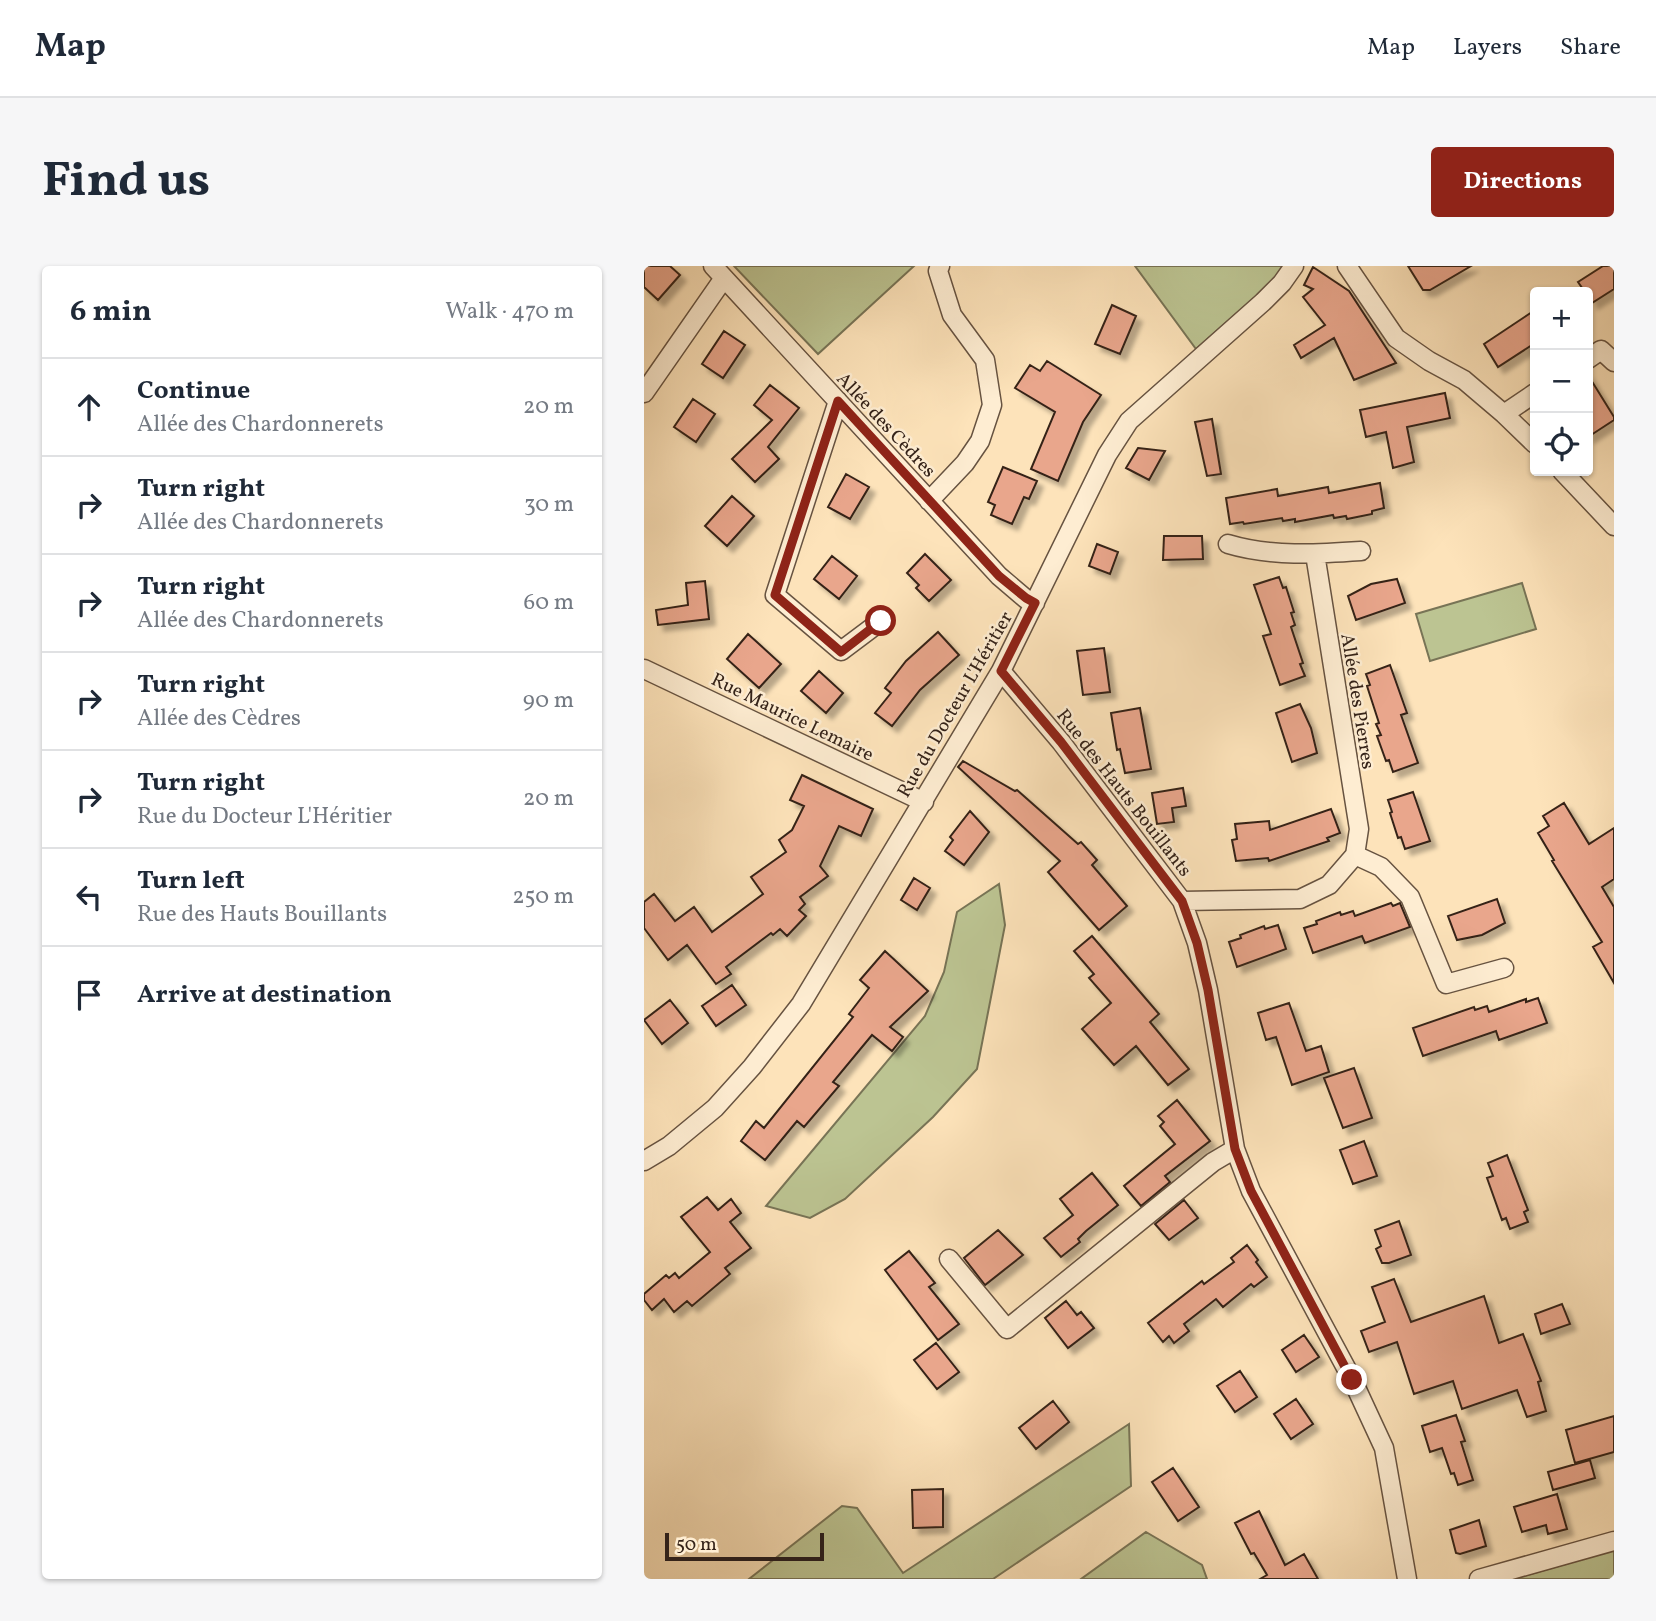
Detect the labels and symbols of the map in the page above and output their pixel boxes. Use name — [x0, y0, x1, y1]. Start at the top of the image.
street label: Allée des Cèdres — [830, 367, 941, 484]
route start — [865, 605, 896, 636]
street label: Rue du Docteur L'Héritier — [892, 607, 1020, 803]
street label: Allée des Pierres — [1333, 632, 1381, 771]
street label: Rue Maurice Lemaire — [706, 667, 878, 768]
street label: Rue des Hauts Bouillants — [1050, 704, 1197, 883]
route end — [1336, 1364, 1367, 1395]
scale bar — [665, 1530, 824, 1562]

